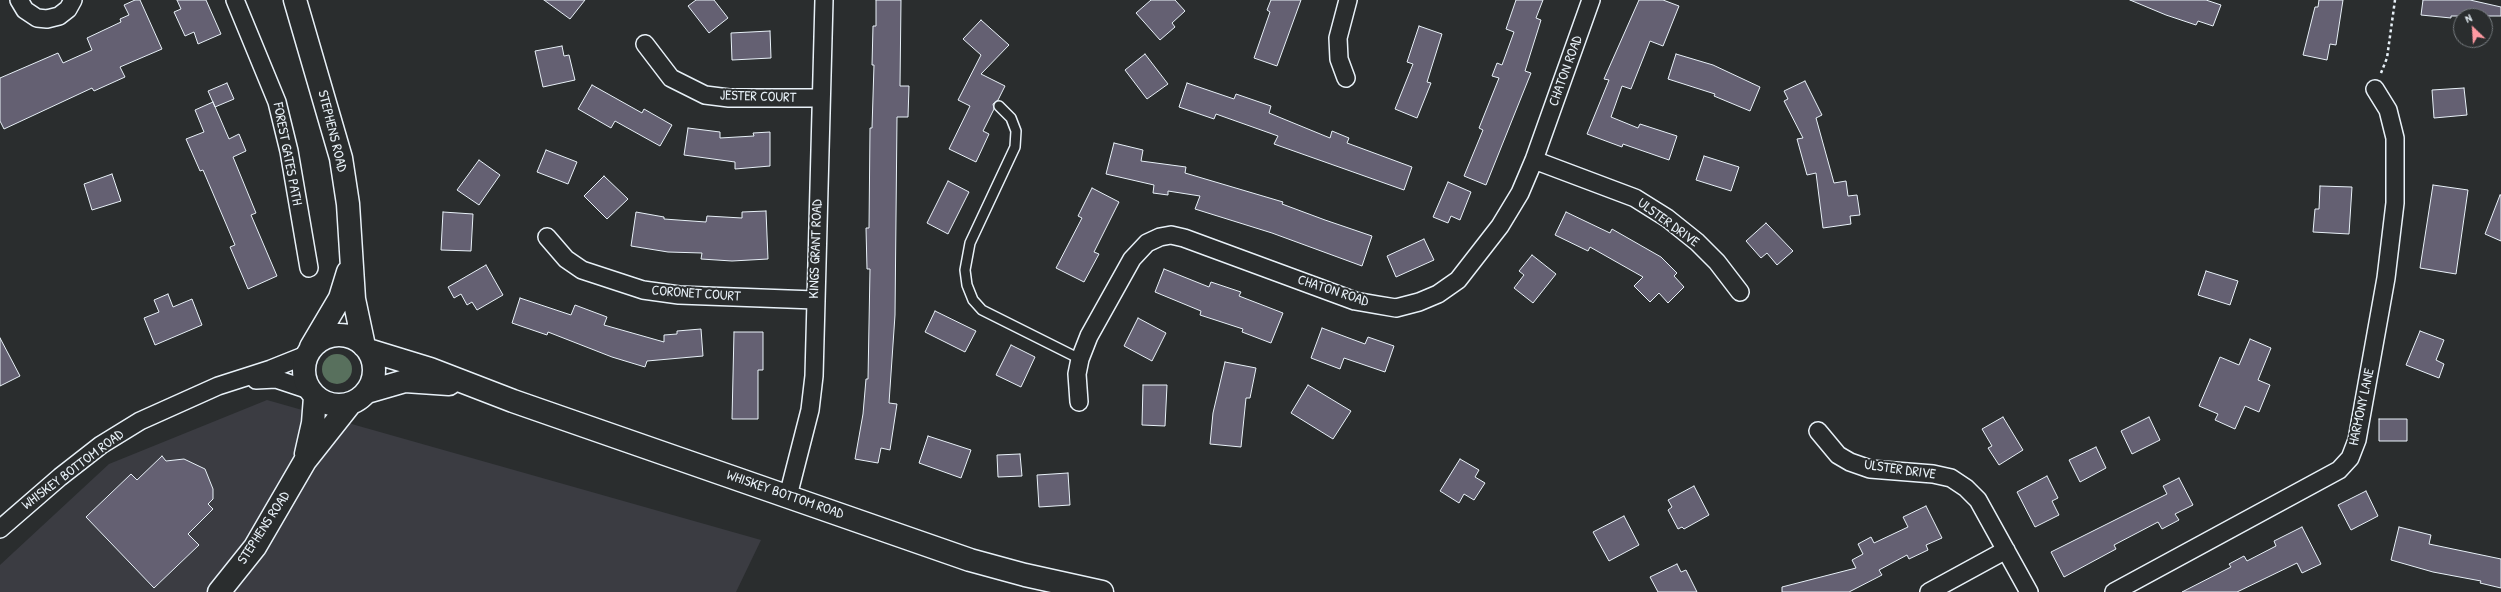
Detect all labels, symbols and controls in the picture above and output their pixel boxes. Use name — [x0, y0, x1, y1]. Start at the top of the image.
north arrow — [2453, 8, 2493, 48]
text: N — [2463, 10, 2474, 26]
street label: CHATON ROAD — [1546, 34, 1586, 108]
street label: JESTER COURT — [720, 87, 796, 107]
street label: STEPHENS ROAD — [314, 89, 350, 173]
street label: FOREST GATES PATH — [269, 101, 305, 207]
street label: ULSTER DRIVE — [1634, 195, 1702, 251]
street label: KINGS GRANT ROAD — [806, 199, 826, 299]
street label: CHATON ROAD — [1295, 272, 1371, 310]
street label: CORONET COURT — [651, 283, 741, 305]
street label: HARMONY LANE — [2346, 367, 2378, 447]
street label: WHISKEY BOTTOM ROAD — [19, 426, 127, 514]
street label: ULSTER DRIVE — [1863, 457, 1937, 483]
street label: WHISKEY BOTTOM ROAD — [724, 467, 846, 523]
street label: STEPHENS ROAD — [234, 488, 294, 568]

